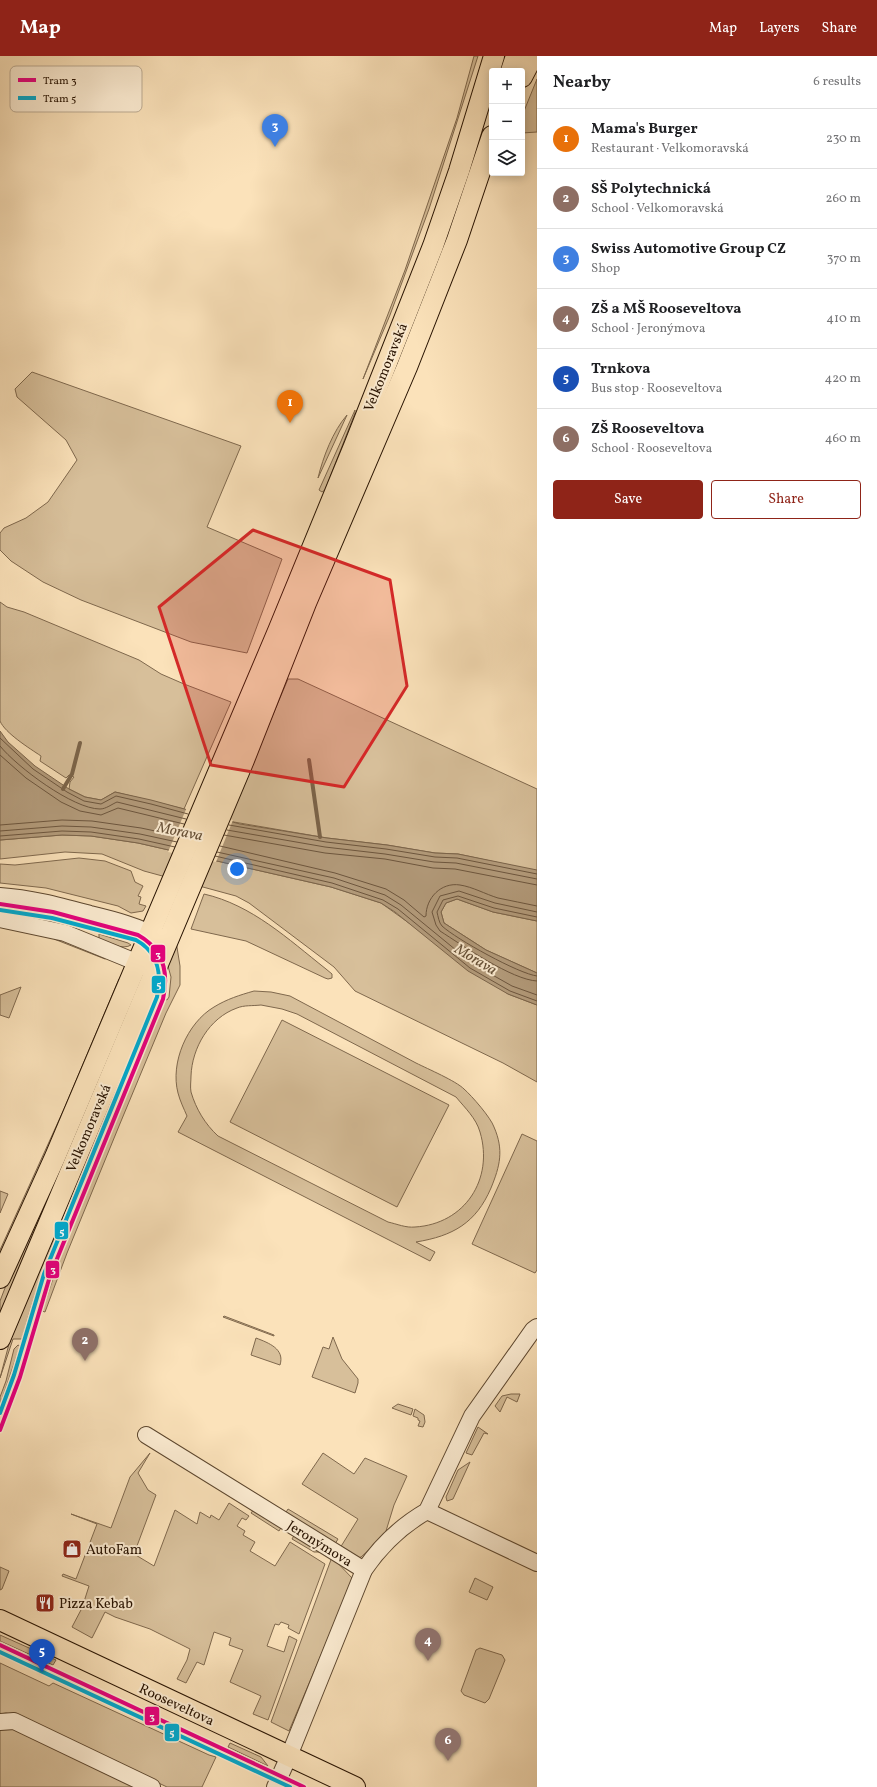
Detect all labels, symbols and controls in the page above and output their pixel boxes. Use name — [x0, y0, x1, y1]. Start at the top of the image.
text: Map — [20, 15, 61, 41]
text: Map — [709, 19, 737, 38]
text: Layers — [759, 19, 799, 38]
text: Share — [821, 19, 857, 38]
legend — [10, 66, 142, 112]
map controls — [489, 68, 525, 176]
button: + — [489, 68, 525, 104]
text: Nearby — [553, 71, 611, 94]
text: 6 results — [813, 73, 861, 91]
text: Tram 3 — [43, 74, 77, 89]
text: Tram 5 — [43, 92, 76, 107]
button: − — [489, 104, 525, 140]
pin: 3 — [262, 114, 288, 147]
text: Mama's Burger — [591, 119, 698, 140]
text: 1 — [563, 130, 569, 148]
text: 230 m — [826, 130, 861, 148]
button: layers — [489, 140, 525, 176]
text: Restaurant · Velkomoravská — [591, 140, 749, 158]
text: SŠ Polytechnická — [591, 179, 711, 200]
text: 2 — [563, 190, 569, 208]
text: 260 m — [826, 190, 861, 208]
text: School · Velkomoravská — [591, 200, 724, 218]
text: Swiss Automotive Group CZ — [591, 239, 786, 260]
text: 3 — [563, 250, 569, 268]
text: 370 m — [827, 250, 861, 268]
text: Shop — [591, 260, 620, 278]
text: ZŠ a MŠ Rooseveltova — [591, 299, 742, 320]
text: 4 — [562, 310, 570, 328]
text: 410 m — [826, 310, 861, 328]
street label: Velkomoravská — [360, 320, 413, 415]
text: School · Jeronýmova — [591, 320, 705, 338]
text: Trnkova — [591, 359, 650, 380]
text: 5 — [563, 370, 569, 388]
text: 420 m — [824, 370, 861, 388]
text: Bus stop · Rooseveltova — [591, 380, 722, 398]
pin: 1 — [277, 390, 303, 423]
text: ZŠ Rooseveltova — [591, 419, 705, 440]
text: 6 — [562, 430, 570, 448]
text: 460 m — [825, 430, 861, 448]
text: School · Rooseveltova — [591, 440, 712, 458]
button: Save — [553, 480, 703, 519]
button: Share — [711, 480, 861, 519]
water label: Morava — [154, 818, 204, 847]
your location — [227, 859, 247, 879]
water label: Morava — [449, 939, 500, 981]
line badge: 3 — [150, 944, 166, 963]
text: 3 — [155, 948, 161, 963]
line badge: 5 — [151, 975, 166, 994]
text: 5 — [156, 978, 162, 993]
street label: Velkomoravská — [62, 1081, 117, 1176]
line badge: 5 — [54, 1221, 69, 1240]
text: 5 — [59, 1225, 65, 1240]
line badge: 3 — [45, 1260, 60, 1279]
text: 3 — [50, 1263, 56, 1278]
pin: 2 — [72, 1328, 98, 1361]
street label: Jeronýmova — [283, 1517, 356, 1572]
shop icon: AutoFam — [61, 1538, 83, 1560]
place label: AutoFam — [86, 1541, 142, 1560]
restaurant icon: Pizza Kebab — [34, 1592, 56, 1614]
place label: Pizza Kebab — [59, 1595, 133, 1614]
pin: 4 — [415, 1628, 441, 1661]
pin: 5 — [29, 1639, 55, 1672]
street label: Rooseveltova — [136, 1680, 217, 1731]
line badge: 3 — [144, 1706, 160, 1726]
text: 3 — [149, 1710, 155, 1725]
line badge: 5 — [164, 1723, 180, 1742]
text: 5 — [169, 1726, 175, 1741]
pin: 6 — [435, 1728, 461, 1761]

